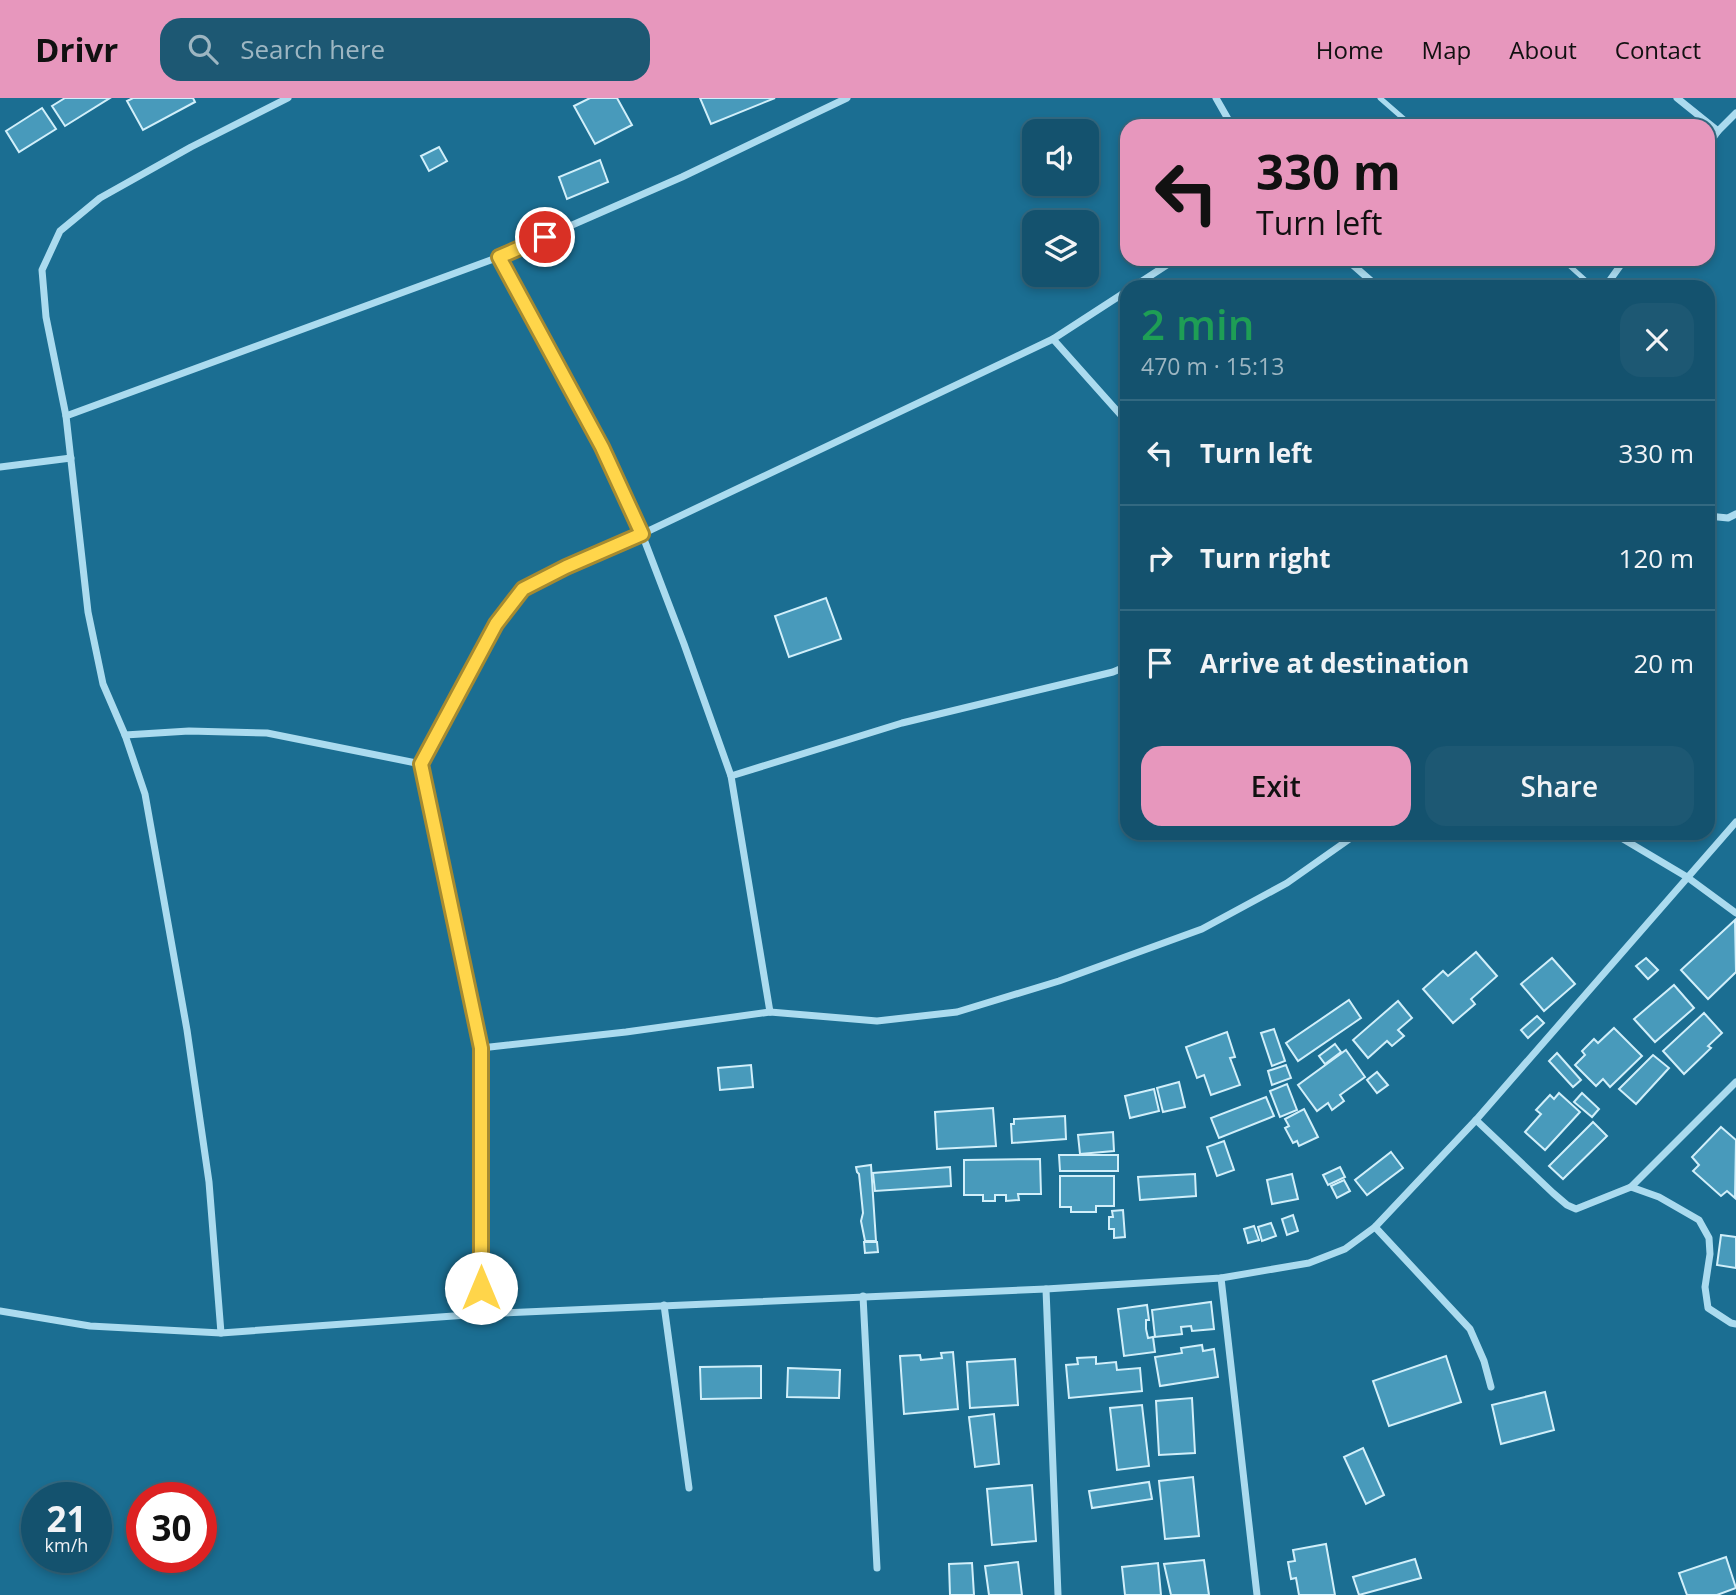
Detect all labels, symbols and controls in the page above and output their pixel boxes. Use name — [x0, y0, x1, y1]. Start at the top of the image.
search box — [160, 18, 650, 81]
text: Drivr — [35, 27, 118, 72]
icon: search — [184, 30, 222, 68]
text: Search here — [240, 31, 385, 67]
text: Home — [1316, 33, 1384, 66]
text: Map — [1422, 33, 1471, 66]
text: About — [1509, 33, 1577, 66]
text: Contact — [1615, 33, 1701, 66]
map controls — [1022, 119, 1099, 287]
button: sound — [1022, 119, 1099, 196]
text: 330 m — [1256, 138, 1401, 204]
icon: left — [1141, 147, 1232, 238]
text: Turn left — [1256, 201, 1382, 244]
pin — [515, 207, 575, 267]
button: layers — [1022, 210, 1099, 287]
icon: arrive — [526, 218, 564, 256]
text: 2 min — [1141, 295, 1254, 352]
button: close — [1620, 303, 1694, 377]
text: 470 m · 15:13 — [1141, 350, 1284, 382]
icon: left — [1141, 434, 1179, 472]
text: Turn left — [1200, 435, 1312, 471]
text: 330 m — [1619, 435, 1694, 471]
icon: right — [1141, 539, 1179, 577]
text: Turn right — [1200, 540, 1331, 576]
text: 120 m — [1619, 540, 1694, 576]
icon: arrive — [1141, 644, 1179, 682]
text: Arrive at destination — [1200, 645, 1469, 681]
text: 20 m — [1633, 645, 1694, 681]
button: Exit — [1141, 746, 1411, 826]
button: Share — [1425, 746, 1694, 826]
position arrow — [444, 1251, 518, 1325]
speed limit sign: 30 — [126, 1482, 217, 1573]
text: 21 — [46, 1495, 87, 1542]
text: km/h — [45, 1533, 88, 1557]

